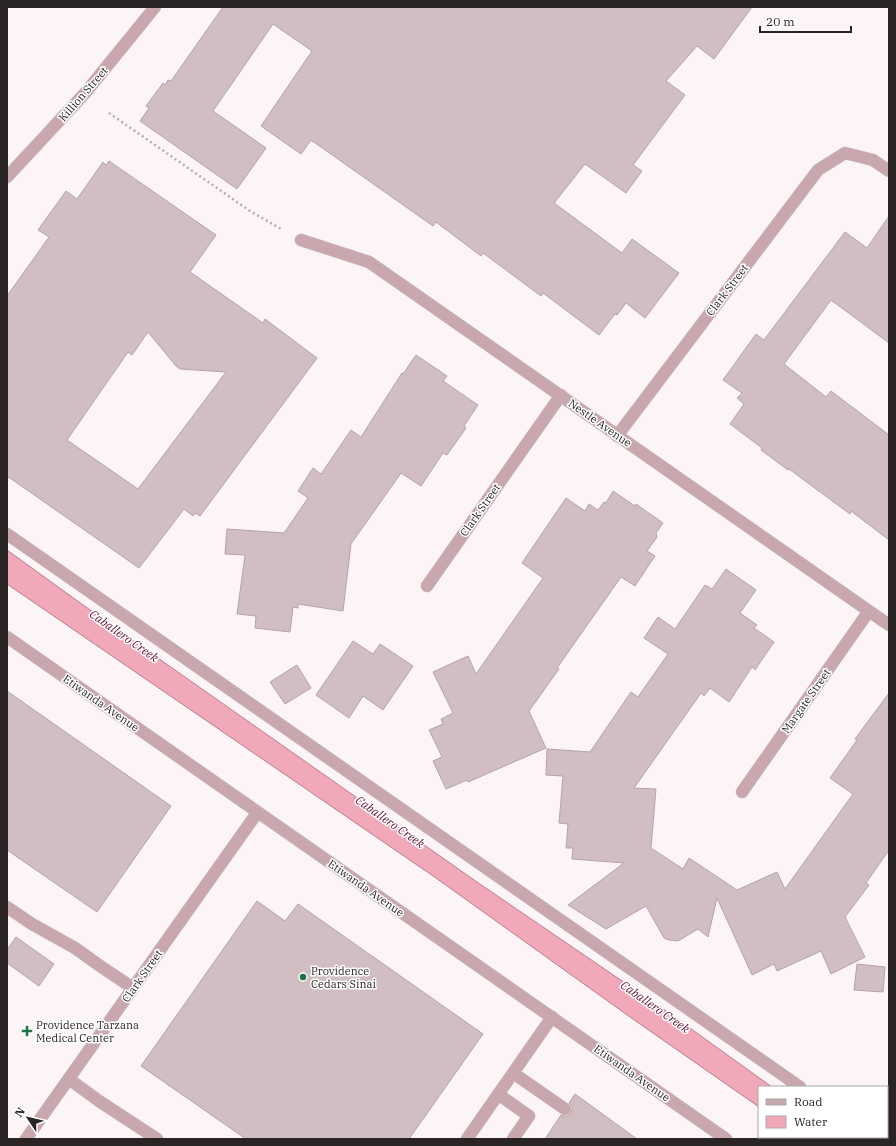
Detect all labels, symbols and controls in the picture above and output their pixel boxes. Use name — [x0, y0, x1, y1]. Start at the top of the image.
scale bar — [760, 8, 851, 34]
text: 20 m — [766, 14, 795, 29]
street label: Killion Street — [55, 64, 111, 124]
street label: Clark Street — [703, 261, 751, 319]
street label: Nestle Avenue — [566, 396, 634, 450]
street label: Clark Street — [457, 481, 503, 539]
water label: Caballero Creek — [87, 606, 162, 665]
street label: Margate Street — [779, 666, 833, 736]
street label: Etiwanda Avenue — [60, 672, 142, 735]
water label: Caballero Creek — [353, 792, 428, 851]
street label: Etiwanda Avenue — [325, 857, 407, 920]
street label: Clark Street — [119, 947, 165, 1005]
place label: Providence Cedars Sinai — [311, 964, 376, 991]
marker: Providence Cedars Sinai — [298, 972, 308, 982]
water label: Caballero Creek — [618, 977, 693, 1036]
place label: Providence Tarzana Medical Center — [36, 1018, 139, 1045]
marker: Providence Tarzana Medical Center — [21, 1025, 33, 1037]
street label: Etiwanda Avenue — [591, 1042, 673, 1105]
legend — [758, 1086, 888, 1138]
text: Road — [794, 1094, 823, 1109]
north arrow — [8, 1098, 48, 1138]
text: N — [12, 1104, 28, 1120]
text: Water — [794, 1114, 828, 1129]

